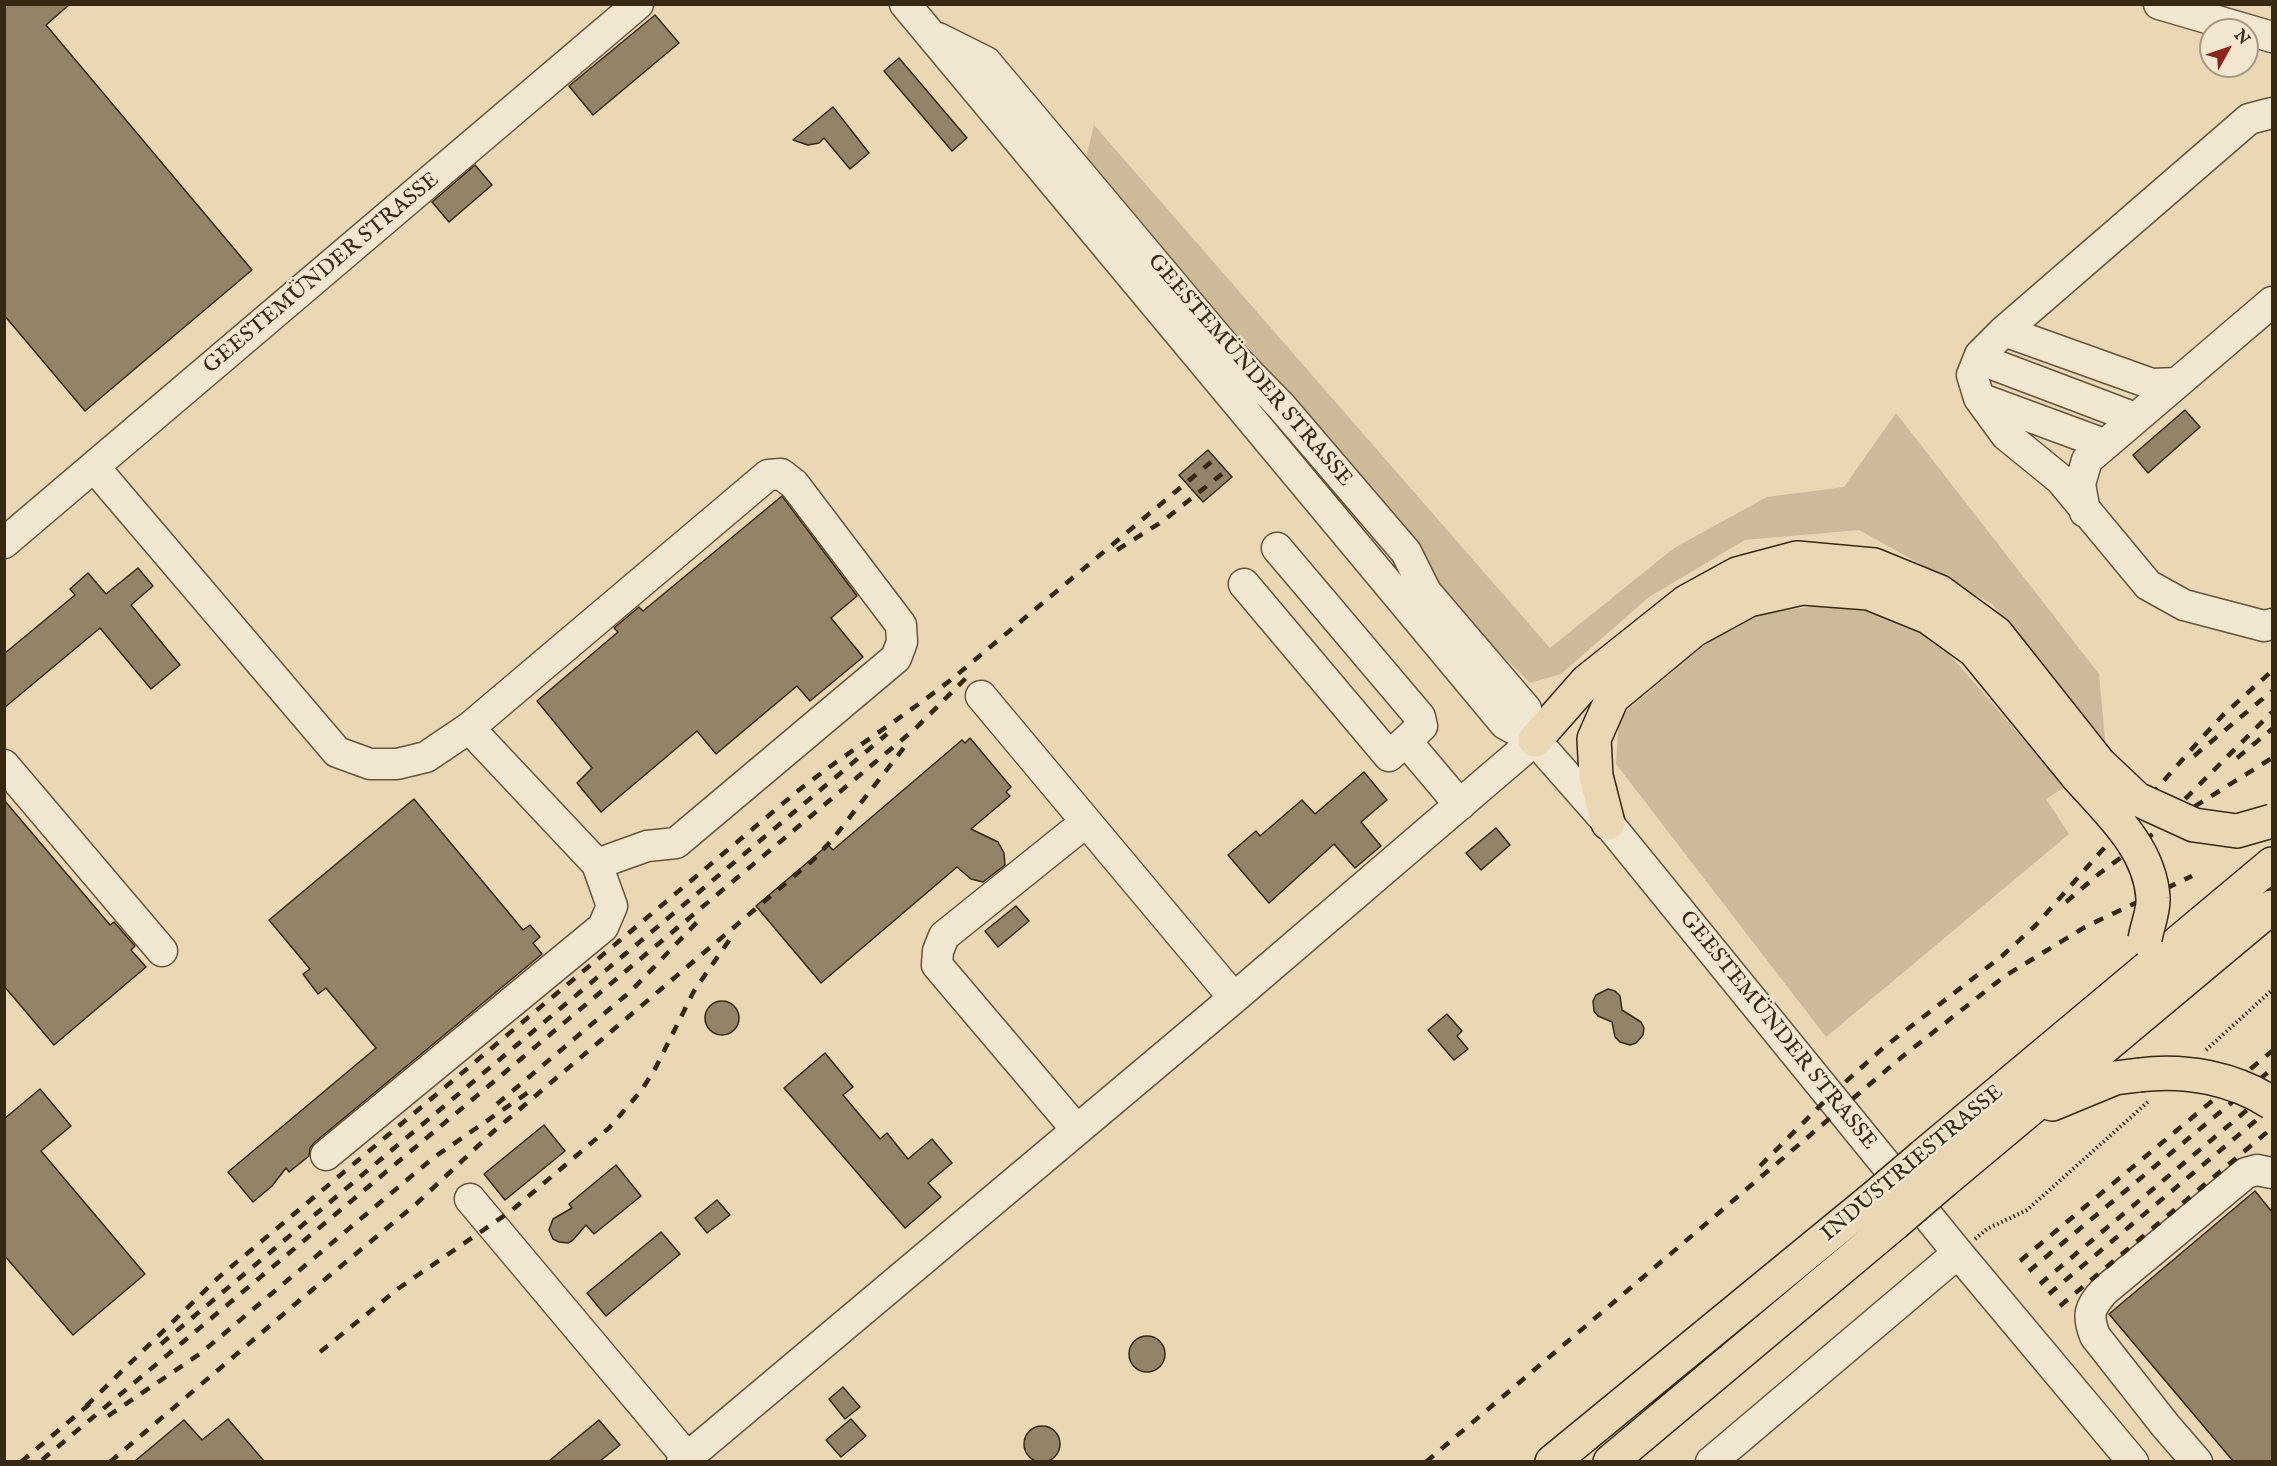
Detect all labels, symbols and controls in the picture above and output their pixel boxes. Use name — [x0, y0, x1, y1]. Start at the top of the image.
north arrow — [2199, 18, 2259, 78]
text: N — [2229, 26, 2253, 49]
street label: GEESTEMÜNDER STRASSE — [199, 168, 445, 380]
street label: GEESTEMÜNDER STRASSE — [1141, 249, 1357, 493]
street label: GEESTEMÜNDER STRASSE — [1673, 906, 1881, 1156]
street label: INDUSTRIESTRASSE — [1817, 1080, 2009, 1248]

